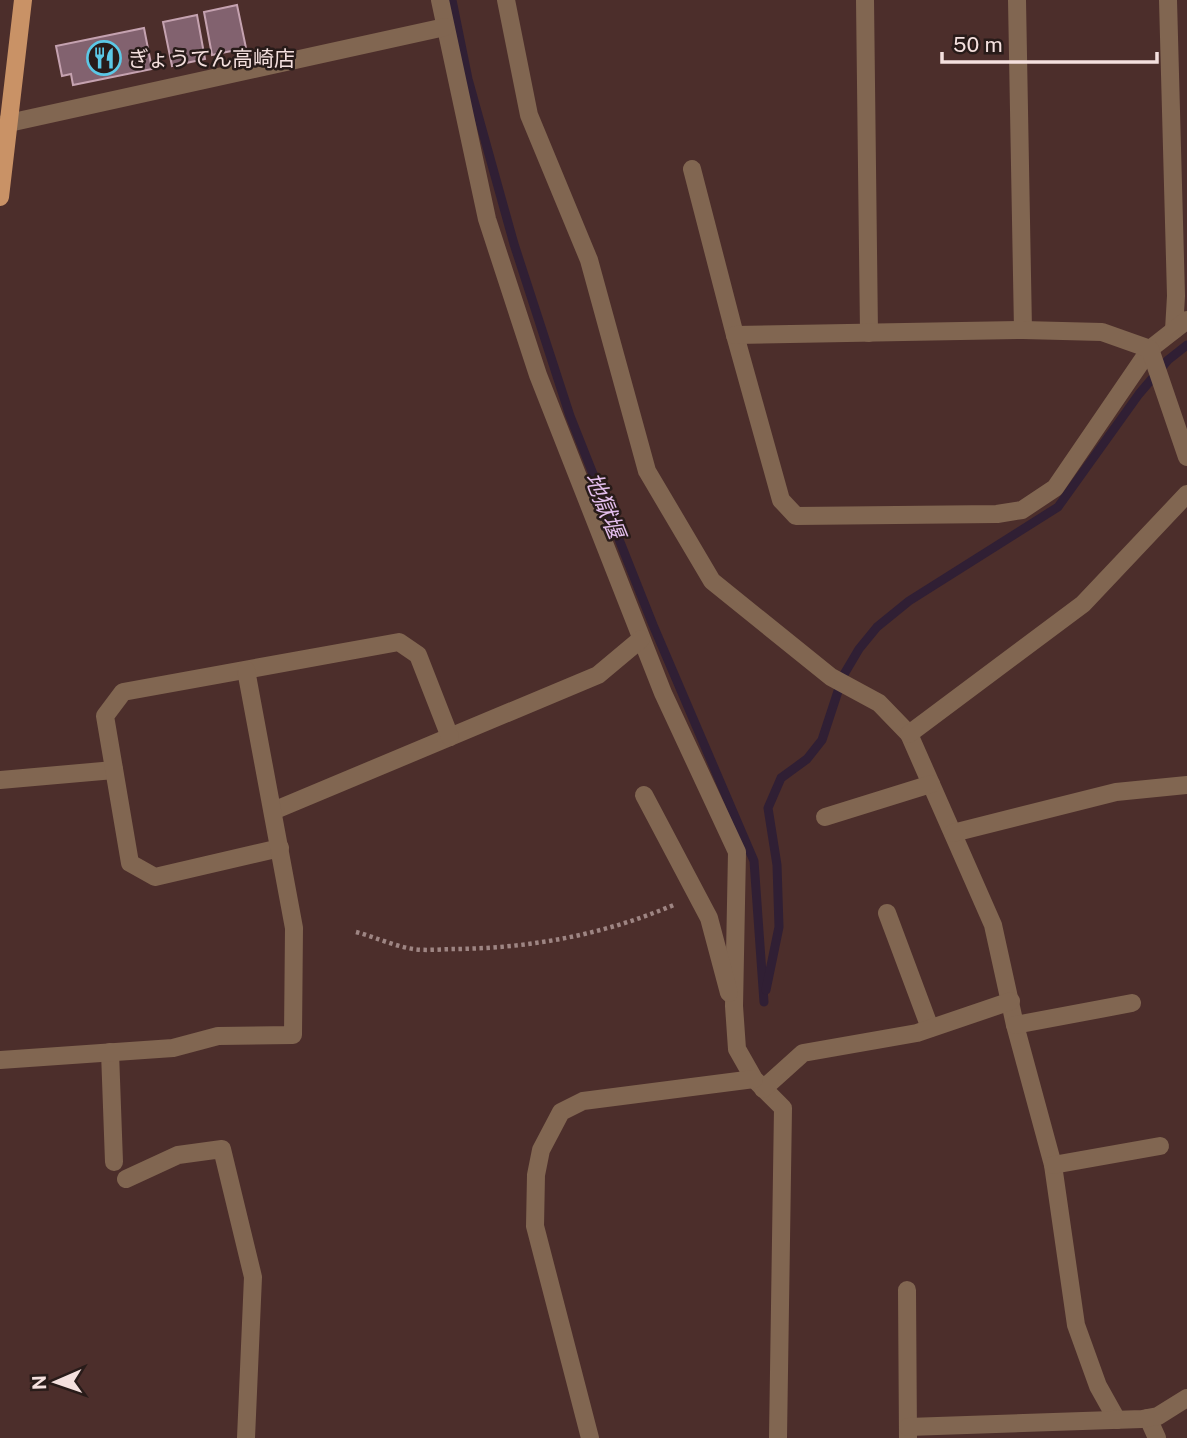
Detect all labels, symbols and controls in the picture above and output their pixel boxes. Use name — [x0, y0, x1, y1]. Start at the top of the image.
scale bar — [942, 21, 1157, 65]
text: 50 m — [953, 32, 1003, 57]
restaurant icon: ぎょうてん高崎店 — [85, 39, 123, 77]
place label: ぎょうてん高崎店 — [128, 46, 295, 71]
water label: 地獄堰 — [580, 468, 632, 546]
north arrow — [21, 1347, 91, 1417]
text: N — [28, 1375, 50, 1390]

